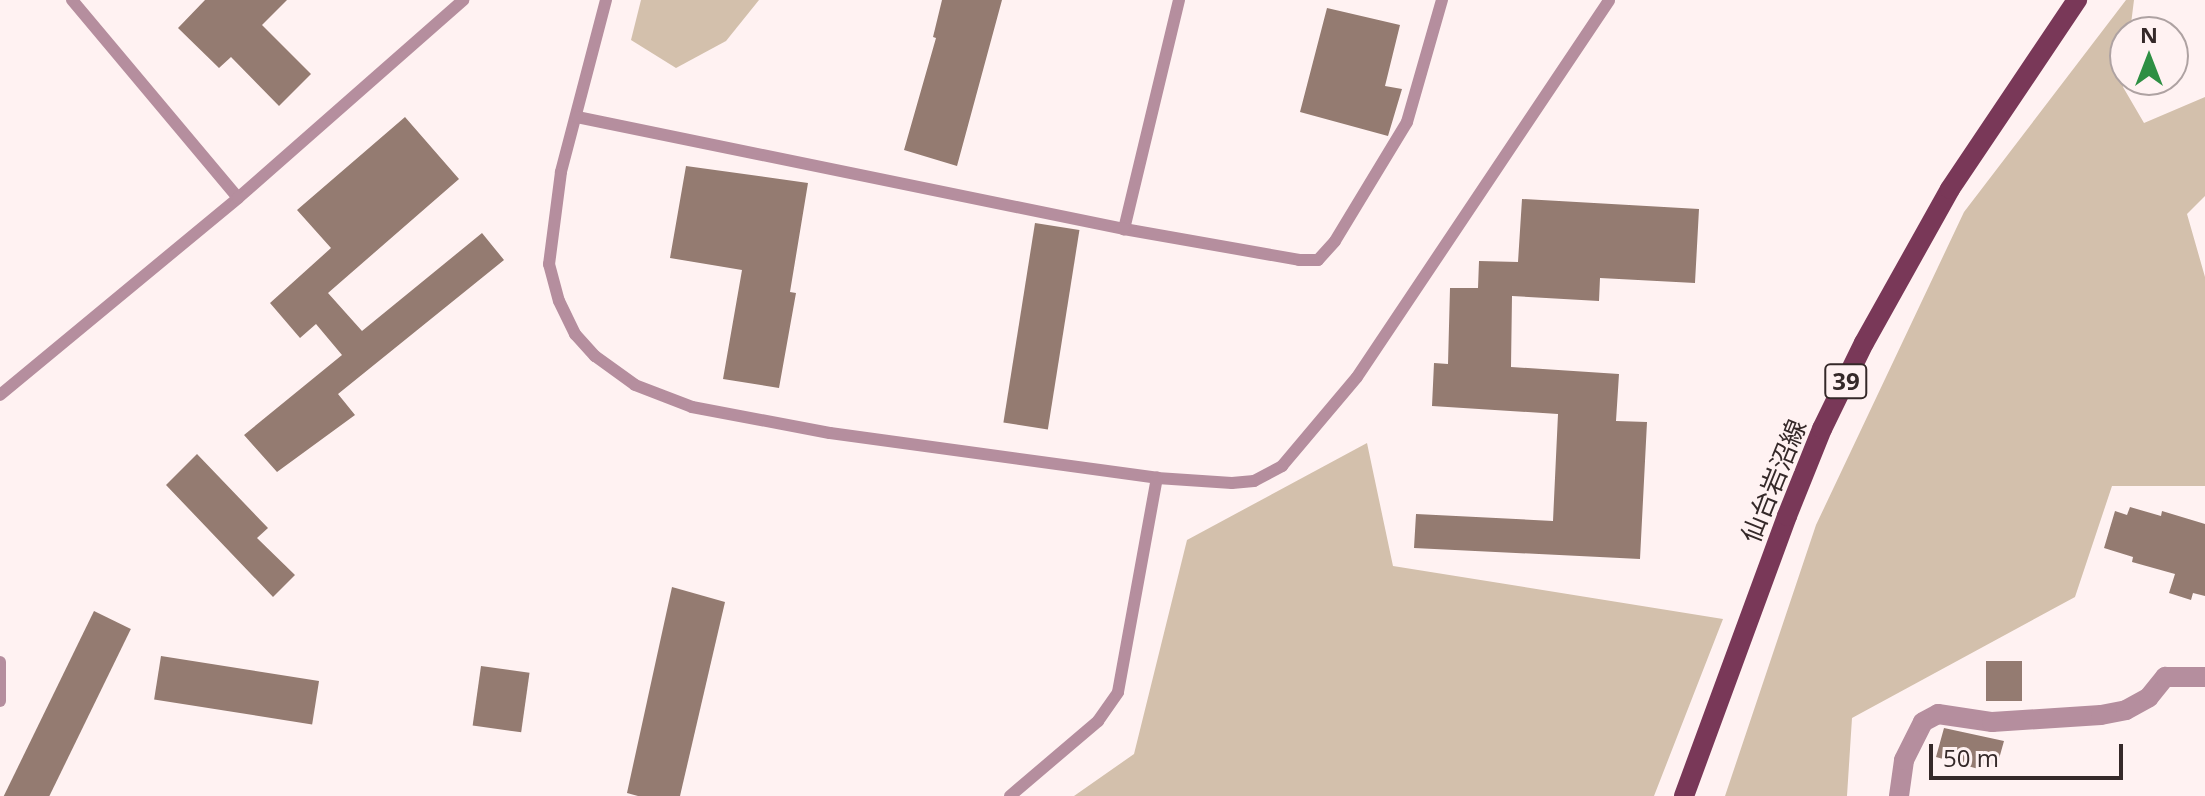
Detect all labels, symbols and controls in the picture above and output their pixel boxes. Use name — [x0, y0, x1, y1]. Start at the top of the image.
north arrow — [2109, 16, 2189, 96]
text: N — [2140, 19, 2158, 49]
road number: 39 — [1824, 361, 1868, 401]
street label: 仙台岩沼線 — [1735, 415, 1813, 547]
scale bar — [1933, 728, 2127, 778]
text: 50 m — [1943, 741, 1999, 774]

